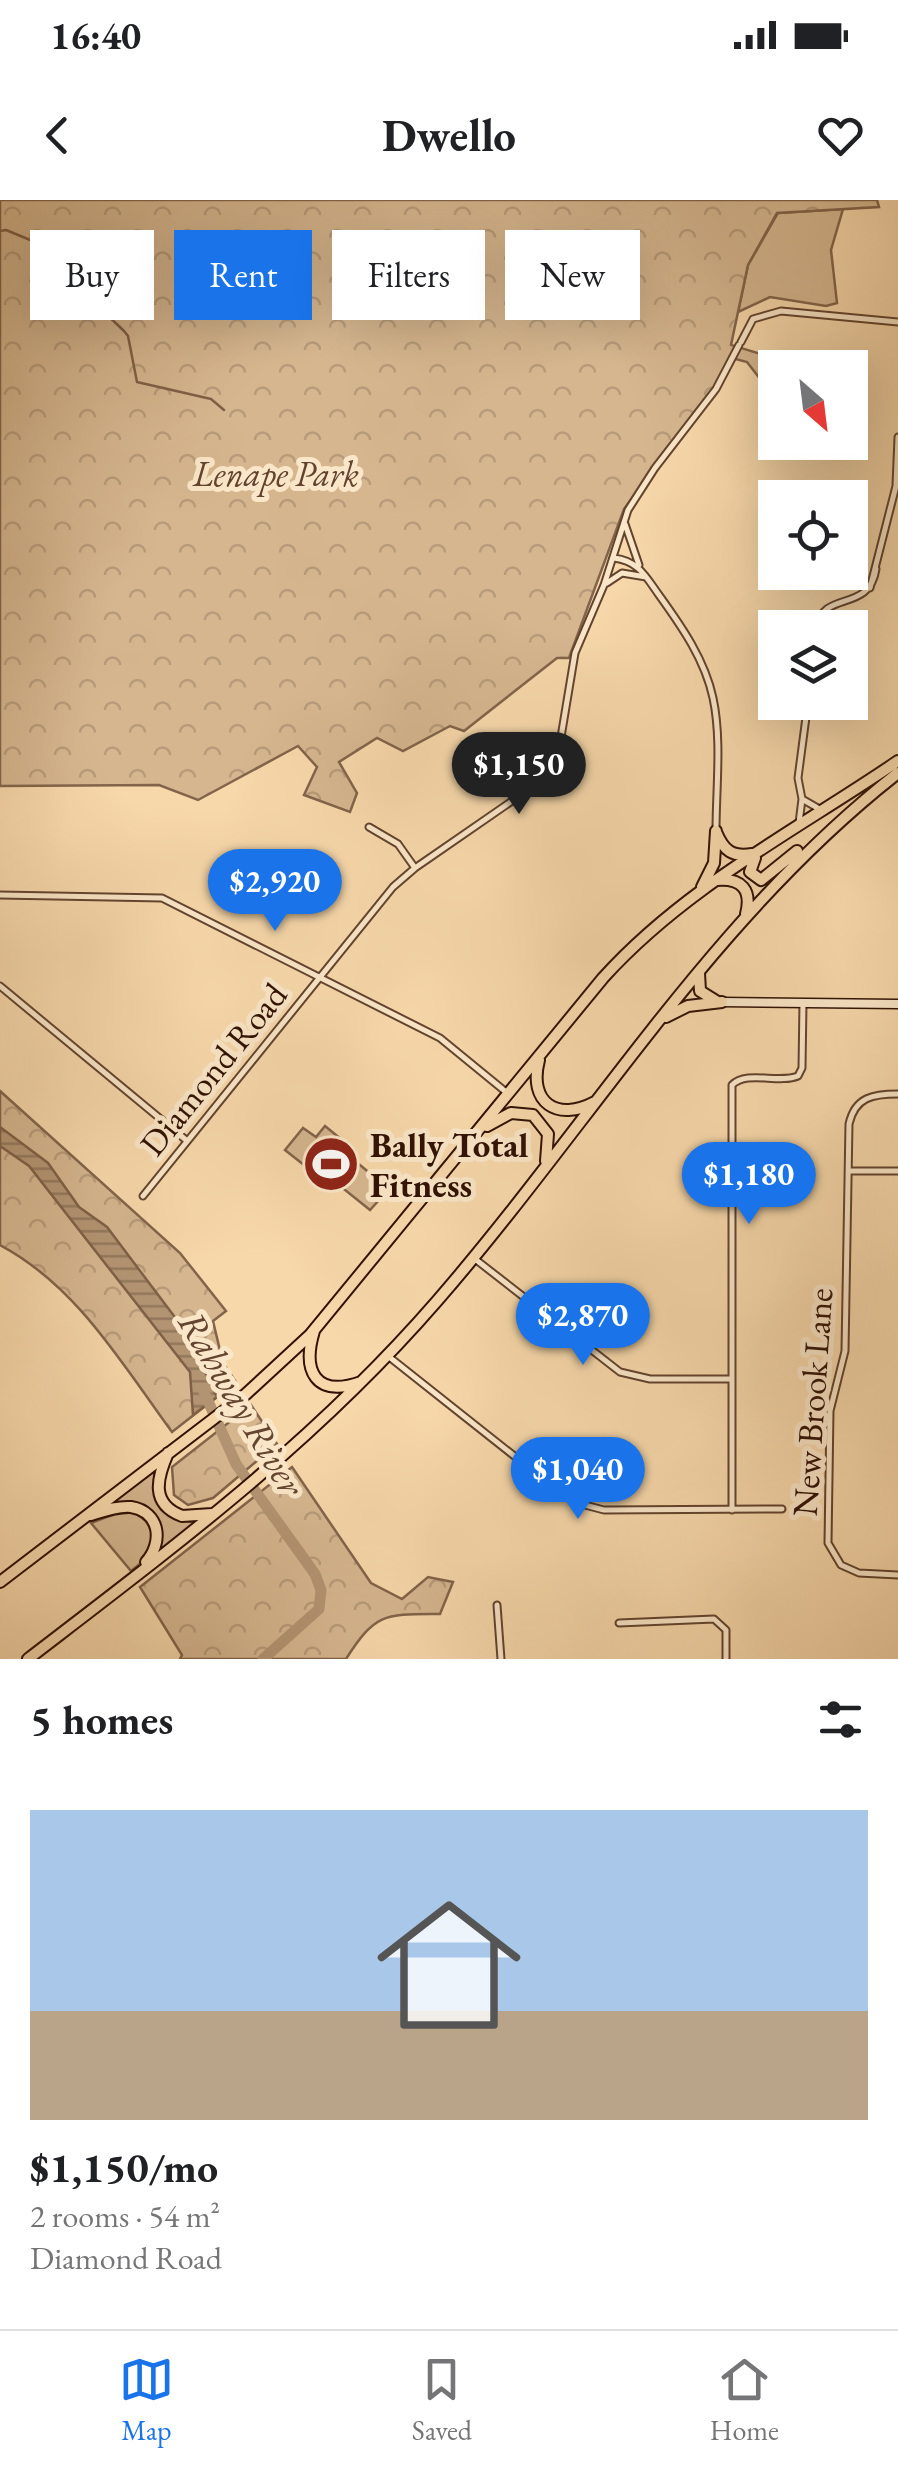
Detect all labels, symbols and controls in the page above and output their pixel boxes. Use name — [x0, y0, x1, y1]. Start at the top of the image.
text: 16:40 — [50, 11, 141, 60]
text: Dwello — [382, 106, 516, 164]
icon: back — [30, 108, 85, 163]
icon: heart — [813, 108, 868, 163]
chip: Buy — [30, 230, 154, 320]
chip: Rent — [174, 230, 312, 320]
chip: Filters — [332, 230, 485, 320]
chip: New — [505, 230, 640, 320]
north arrow — [758, 350, 868, 460]
map controls — [758, 350, 868, 720]
park label: Lenape Park — [192, 451, 359, 497]
button: locate — [758, 480, 868, 590]
button: layers — [758, 610, 868, 720]
pin: $1,150 — [438, 732, 600, 817]
text: $1,150 — [474, 743, 564, 785]
pin: $2,920 — [194, 849, 356, 934]
text: $2,920 — [230, 860, 320, 902]
street label: Diamond Road — [129, 973, 297, 1165]
place label: Bally Total Fitness — [370, 1122, 529, 1207]
sports icon: Bally Total Fitness — [301, 1134, 361, 1194]
pin: $1,180 — [668, 1142, 830, 1227]
text: $1,180 — [704, 1153, 794, 1195]
pin: $2,870 — [502, 1283, 664, 1368]
street label: New Brook Lane — [782, 1286, 842, 1518]
text: $2,870 — [538, 1294, 628, 1336]
water label: Rahway River — [168, 1302, 317, 1506]
pin: $1,040 — [497, 1437, 659, 1522]
text: $1,040 — [533, 1448, 623, 1490]
text: 5 homes — [30, 1692, 173, 1747]
icon: filters — [813, 1692, 868, 1747]
icon: home — [359, 1875, 539, 2055]
text: $1,150/mo — [30, 2140, 218, 2195]
text: 2 rooms · 54 m² — [30, 2195, 220, 2237]
text: Diamond Road — [30, 2237, 222, 2279]
tab: Map — [119, 2352, 174, 2448]
tab: Saved — [412, 2352, 472, 2448]
tab: Home — [710, 2352, 779, 2448]

